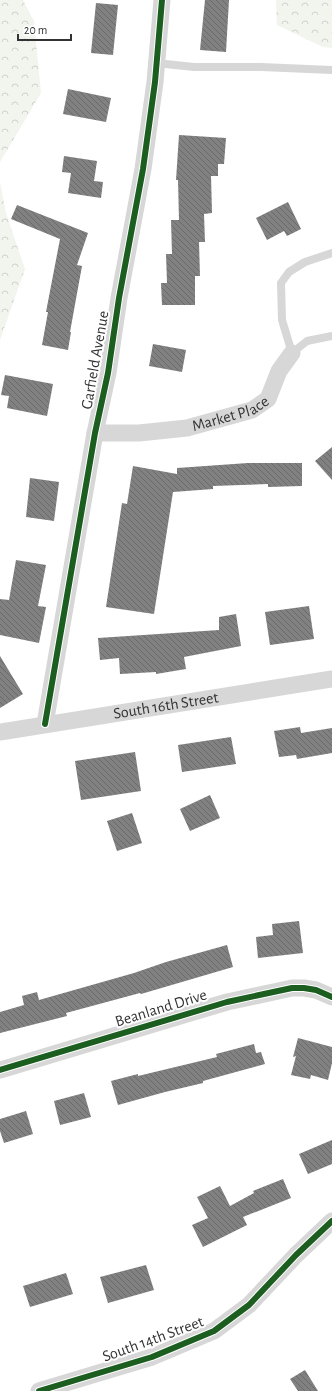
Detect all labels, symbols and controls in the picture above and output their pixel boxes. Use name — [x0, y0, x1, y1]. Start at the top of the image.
scale bar — [18, 16, 71, 42]
text: 20 m — [24, 24, 47, 36]
street label: Garfield Avenue — [78, 310, 112, 410]
street label: Market Place — [190, 393, 272, 434]
street label: South 16th Street — [112, 689, 220, 722]
street label: Beanland Drive — [113, 986, 209, 1030]
street label: South 14th Street — [100, 1313, 206, 1365]

